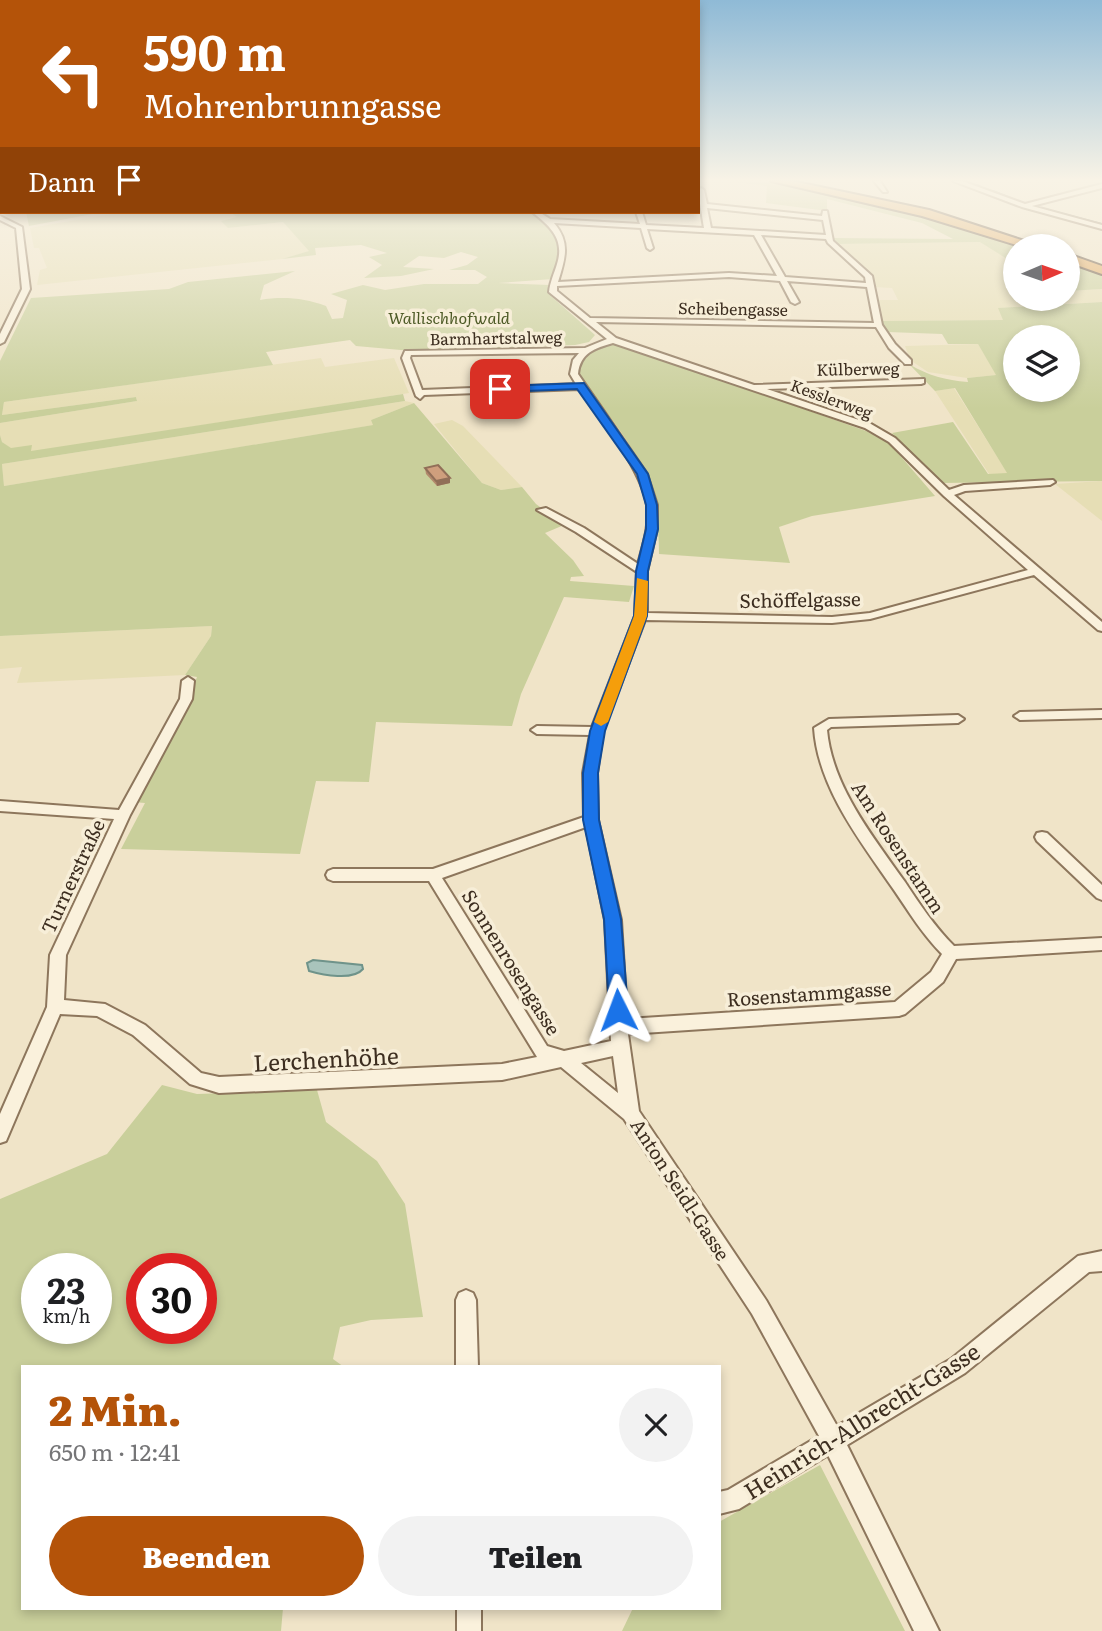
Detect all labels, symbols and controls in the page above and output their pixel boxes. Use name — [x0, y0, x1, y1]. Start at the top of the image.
text: 590 m — [143, 13, 286, 86]
icon: left — [28, 28, 119, 119]
text: Mohrenbrunngasse — [143, 80, 442, 128]
text: Dann — [28, 161, 96, 200]
icon: arrive — [110, 161, 148, 199]
north arrow — [1003, 234, 1080, 312]
map controls — [1003, 234, 1080, 402]
street label: Scheibengasse — [678, 295, 788, 321]
park label: Wallischhofwald — [388, 305, 511, 329]
street label: Barmhartstalweg — [429, 324, 563, 350]
button: layers — [1003, 325, 1080, 402]
street label: Külberweg — [816, 355, 900, 381]
pin — [470, 359, 530, 419]
icon: arrive — [481, 370, 519, 408]
street label: Kesslerweg — [788, 372, 877, 424]
street label: Schöffelgasse — [739, 584, 861, 614]
street label: Am Rosenstamm — [846, 775, 952, 919]
street label: Turnerstraße — [33, 814, 111, 938]
street label: Sonnenrosengasse — [456, 884, 568, 1040]
position arrow — [581, 973, 655, 1047]
street label: Rosenstammgasse — [726, 973, 892, 1013]
street label: Lerchenhöhe — [252, 1037, 400, 1079]
street label: Anton Seidl-Gasse — [625, 1113, 738, 1266]
speed limit sign: 30 — [126, 1253, 217, 1344]
text: 23 — [47, 1263, 86, 1315]
text: km/h — [43, 1302, 90, 1329]
street label: Heinrich-Albrecht-Gasse — [736, 1333, 986, 1507]
text: 2 Min. — [49, 1377, 181, 1439]
button: close — [619, 1388, 693, 1462]
text: 650 m · 12:41 — [49, 1434, 180, 1468]
button: Beenden — [49, 1516, 364, 1596]
button: Teilen — [378, 1516, 693, 1596]

